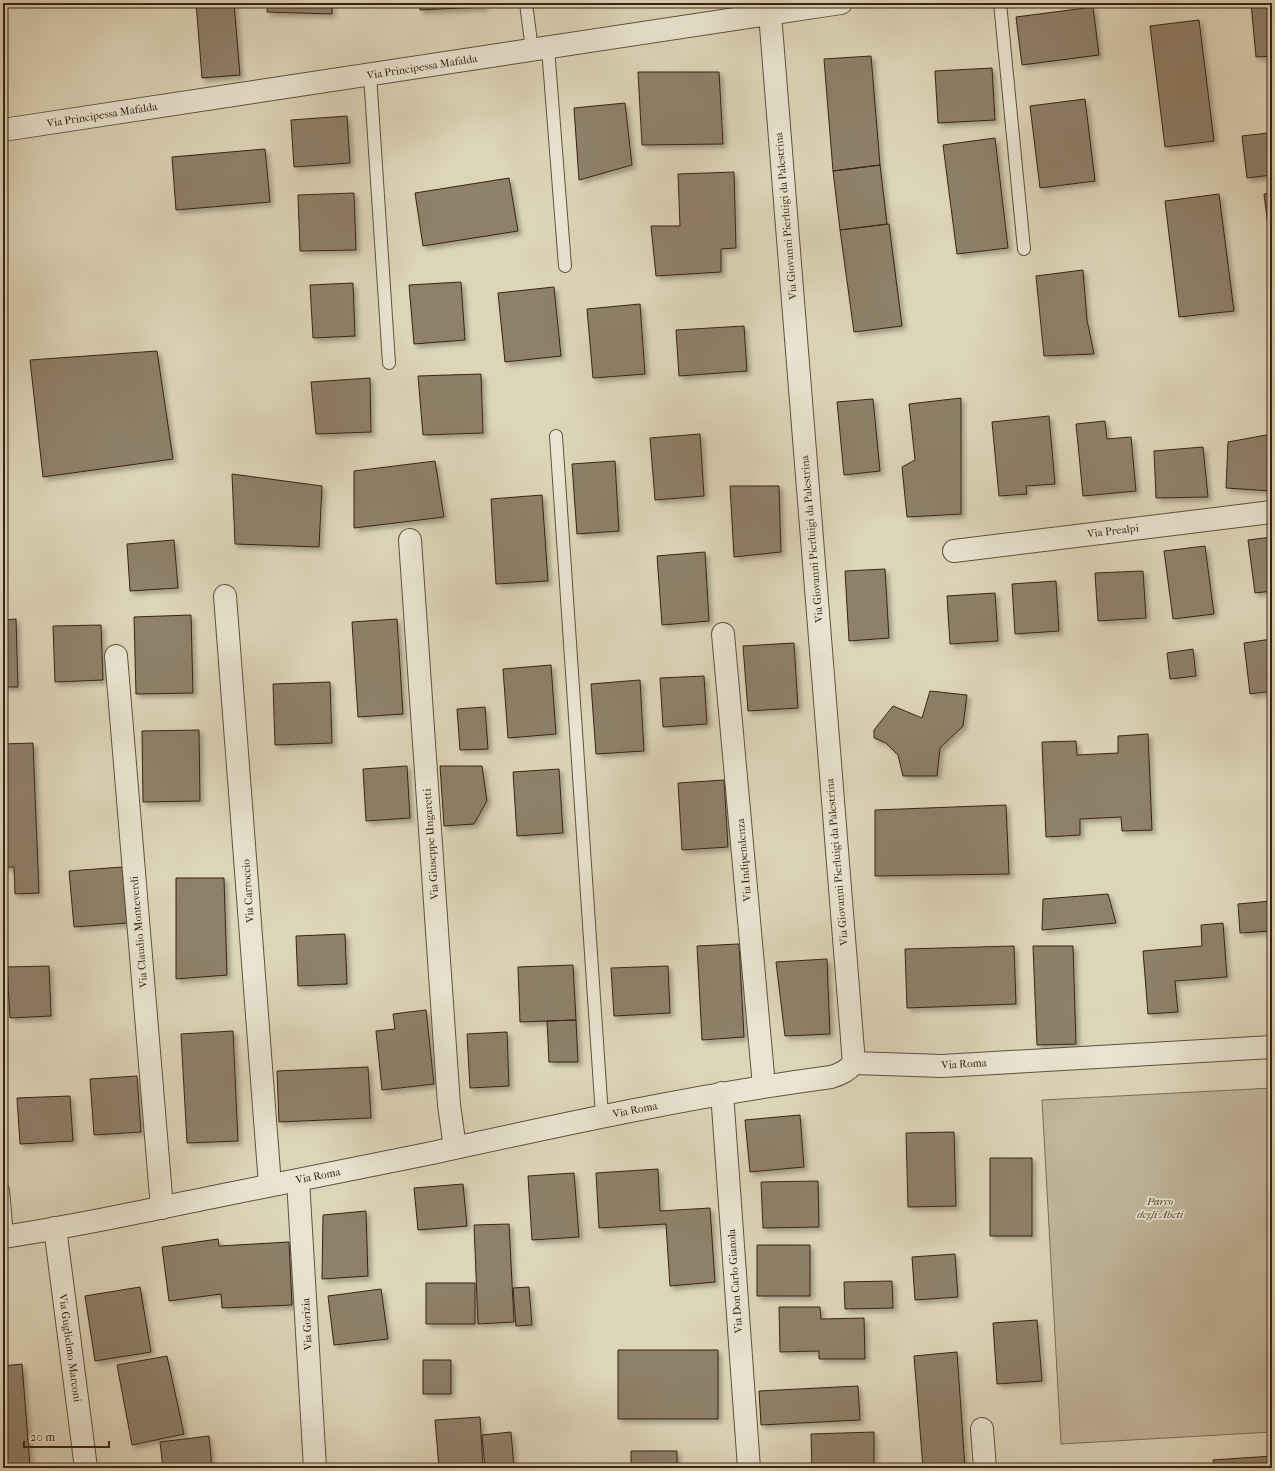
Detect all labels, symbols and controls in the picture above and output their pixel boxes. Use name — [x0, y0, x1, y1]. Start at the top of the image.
street label: Via Principessa Mafalda — [365, 52, 479, 82]
street label: Via Principessa Mafalda — [45, 100, 159, 130]
street label: Via Giovanni Pierluigi da Palestrina — [772, 131, 800, 301]
street label: Via Giovanni Pierluigi da Palestrina — [798, 454, 826, 624]
street label: Via Prealpi — [1085, 521, 1140, 541]
street label: Via Giovanni Pierluigi da Palestrina — [823, 777, 851, 947]
street label: Via Giuseppe Ungaretti — [421, 787, 441, 901]
street label: Via Indipendenza — [734, 817, 754, 903]
street label: Via Carroccio — [239, 858, 257, 924]
street label: Via Claudio Monteverdi — [128, 875, 150, 989]
street label: Via Roma — [940, 1056, 988, 1072]
street label: Via Roma — [610, 1099, 659, 1121]
street label: Via Roma — [293, 1165, 342, 1187]
park label: Parco degli Abeti — [1137, 1195, 1184, 1221]
street label: Via Don Carlo Gianola — [725, 1227, 745, 1335]
street label: Via Guglielmo Marconi — [56, 1292, 84, 1404]
street label: Via Gorizia — [299, 1297, 315, 1351]
scale bar — [24, 1423, 109, 1449]
text: 20 m — [30, 1430, 55, 1444]

